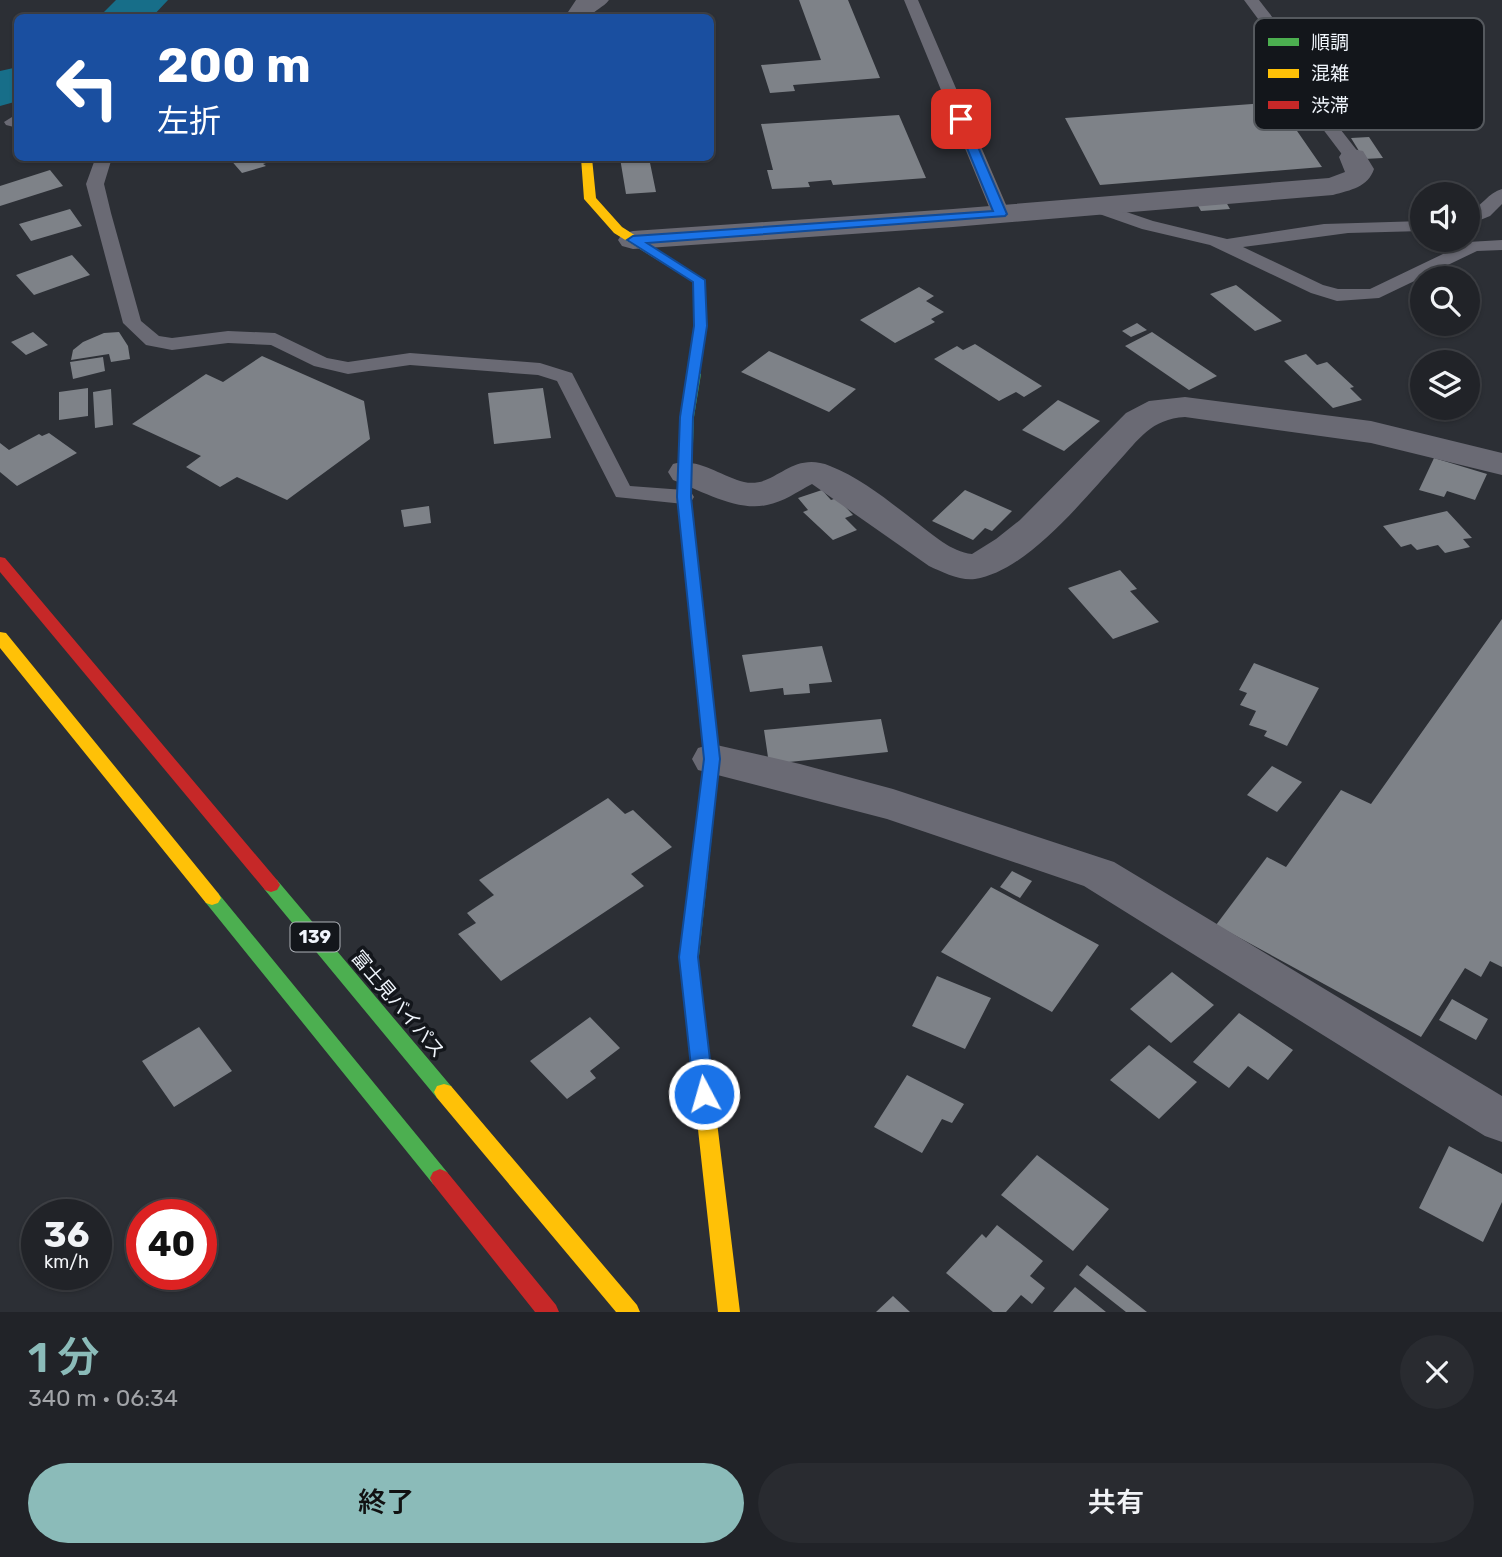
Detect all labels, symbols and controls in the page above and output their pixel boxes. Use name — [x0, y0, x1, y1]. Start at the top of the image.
legend — [1254, 18, 1484, 130]
text: 順調 — [1311, 31, 1349, 54]
text: 200 m — [157, 36, 311, 94]
icon: left — [42, 42, 133, 133]
text: 混雑 — [1311, 62, 1349, 85]
pin — [931, 89, 991, 149]
text: 渋滞 — [1311, 94, 1349, 117]
icon: arrive — [942, 100, 980, 138]
text: 左折 — [157, 102, 221, 140]
map controls — [1410, 182, 1480, 420]
button: sound — [1410, 182, 1480, 252]
button: search — [1410, 266, 1480, 336]
button: layers — [1410, 350, 1480, 420]
road number: 139 — [290, 922, 340, 952]
street label: 富士見バイパス — [347, 946, 449, 1062]
position arrow — [667, 1057, 741, 1131]
speed limit sign: 40 — [126, 1199, 217, 1290]
text: 36 — [44, 1214, 89, 1256]
text: km/h — [44, 1251, 89, 1273]
text: 1 分 — [28, 1333, 99, 1383]
button: close — [1400, 1335, 1474, 1409]
text: 340 m · 06:34 — [28, 1384, 178, 1412]
button: 終了 — [28, 1463, 744, 1543]
button: 共有 — [758, 1463, 1474, 1543]

